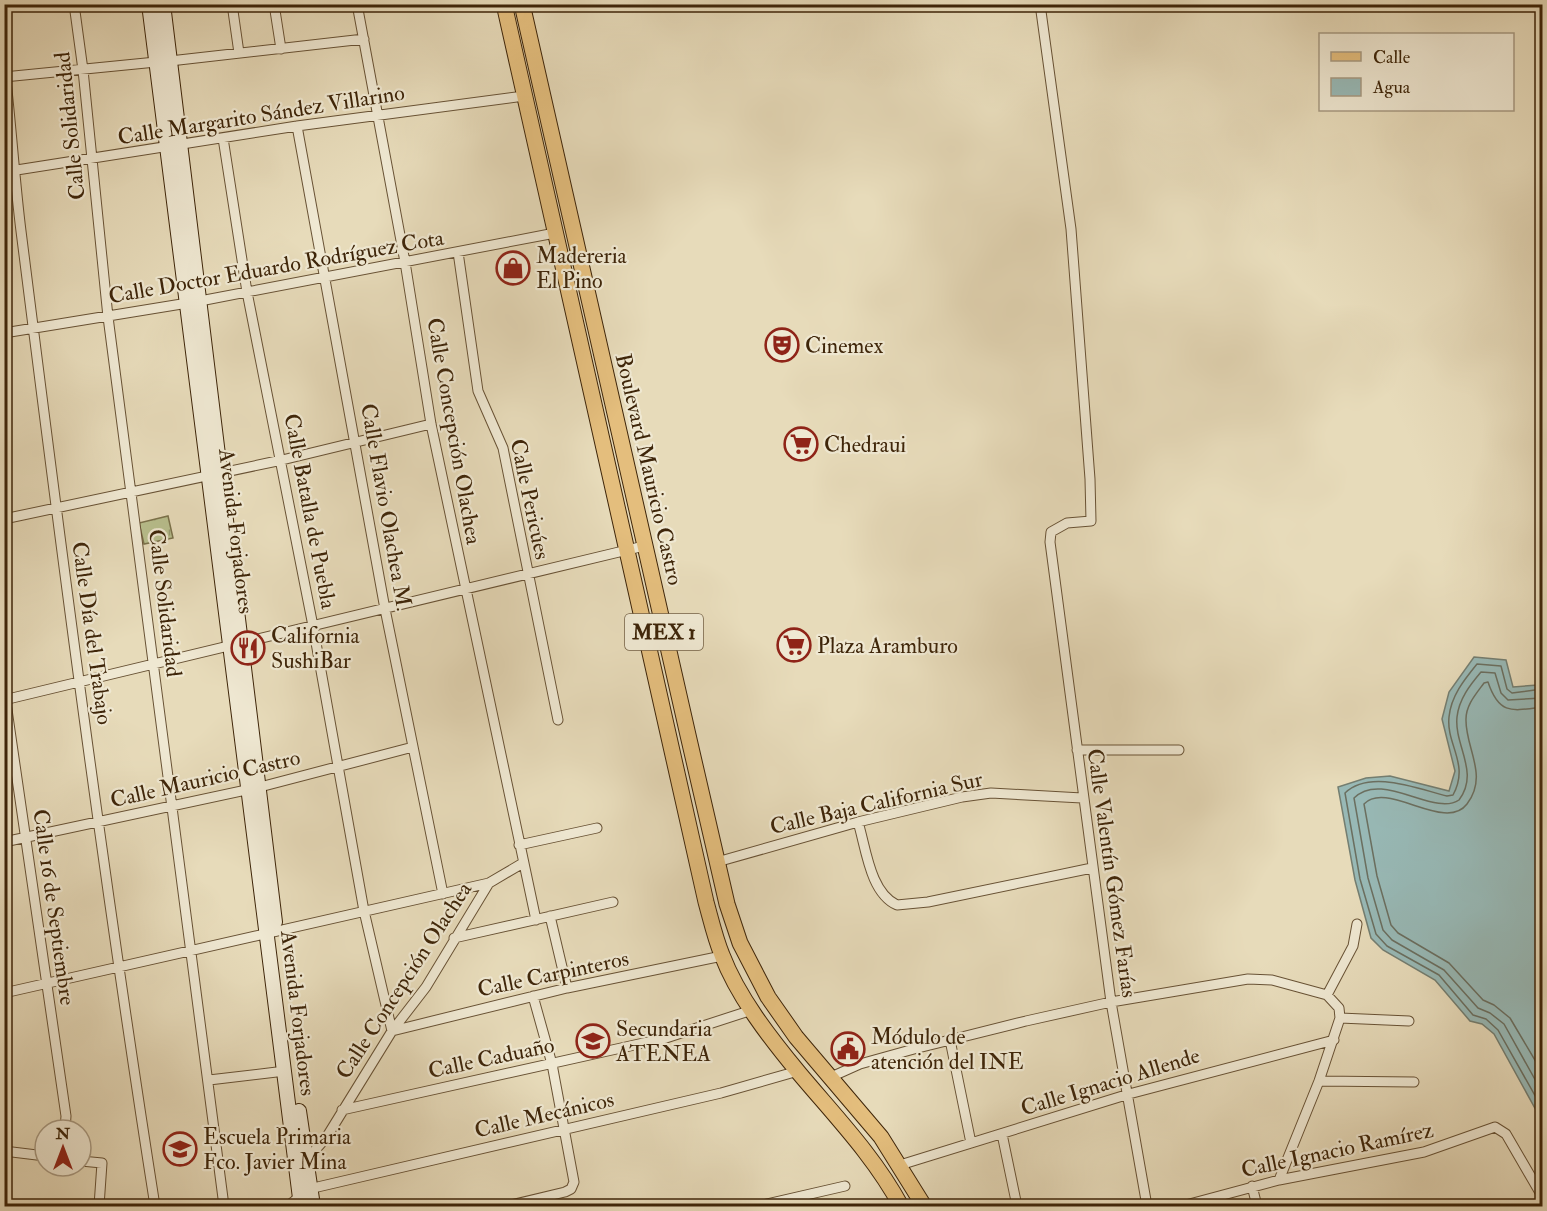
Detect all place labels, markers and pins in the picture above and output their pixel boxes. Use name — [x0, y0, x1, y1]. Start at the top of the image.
place label: Madereria El Pino — [536, 242, 628, 295]
shop icon: Madereria El Pino — [495, 250, 531, 286]
theatre icon: Cinemex — [764, 327, 800, 363]
place label: Cinemex — [805, 332, 884, 360]
supermarket icon: Chedraui — [783, 426, 819, 462]
place label: Chedraui — [824, 431, 906, 459]
place label: California SushiBar — [271, 622, 361, 675]
supermarket icon: Plaza Aramburo — [776, 627, 812, 663]
restaurant icon: California SushiBar — [230, 630, 266, 666]
place label: Plaza Aramburo — [817, 632, 958, 660]
place label: Secundaria ATENEA — [615, 1015, 713, 1068]
school or university icon: Secundaria ATENEA — [575, 1023, 611, 1059]
place label: Módulo de atención del INE — [871, 1023, 1024, 1076]
public building icon: Módulo de atención del INE — [830, 1031, 866, 1067]
place label: Escuela Primaria Fco. Javier Mina — [203, 1123, 352, 1176]
school or university icon: Escuela Primaria Fco. Javier Mina — [162, 1131, 198, 1167]

